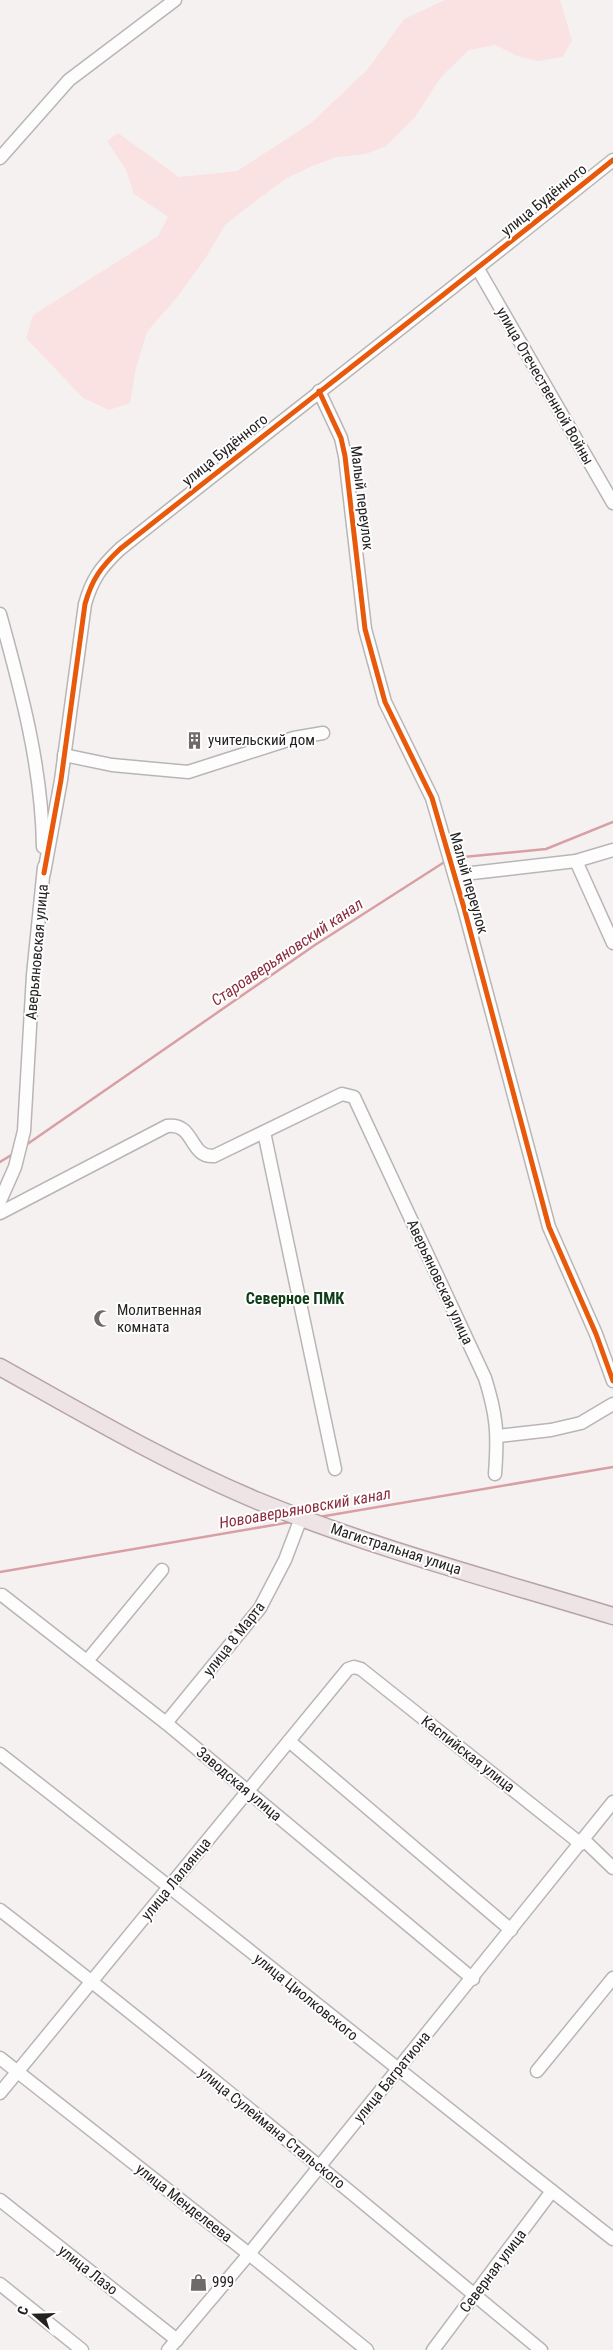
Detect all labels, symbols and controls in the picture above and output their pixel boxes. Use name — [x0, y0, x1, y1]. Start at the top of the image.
street label: улица Будённого — [498, 160, 590, 240]
street label: улица Отечественной Войны — [493, 304, 597, 468]
street label: улица Будённого — [179, 410, 271, 490]
street label: Малый переулок — [347, 445, 377, 551]
building icon: учительский дом — [184, 730, 204, 750]
place label: учительский дом — [208, 731, 315, 749]
street label: Малый переулок — [446, 830, 492, 936]
street label: Аверьяновская улица — [22, 883, 52, 1021]
water label: Староаверьяновский канал — [207, 894, 367, 1010]
street label: Аверьяновская улица — [403, 1217, 477, 1347]
district label: Северное ПМК — [246, 1289, 345, 1308]
place label: Молитвенная комната — [117, 1301, 202, 1336]
mosque icon: Молитвенная комната — [93, 1309, 113, 1329]
water label: Новоаверьяновский канал — [218, 1484, 392, 1532]
street label: Магистральная улица — [328, 1519, 464, 1579]
street label: улица 8 Марта — [199, 1598, 269, 1680]
street label: Каспийская улица — [418, 1712, 518, 1796]
street label: Заводская улица — [193, 1743, 285, 1825]
street label: улица Лалаянца — [137, 1834, 215, 1924]
street label: улица Циолковского — [250, 1950, 362, 2044]
street label: улица Багратиона — [350, 2028, 434, 2126]
street label: улица Сулеймана Стальского — [195, 2063, 349, 2193]
street label: улица Менделеева — [132, 2160, 236, 2246]
street label: Северная улица — [456, 2226, 530, 2316]
street label: улица Лазо — [55, 2241, 121, 2299]
shop icon: 999 — [188, 2272, 208, 2292]
place label: 999 — [212, 2273, 234, 2291]
north arrow — [10, 2290, 60, 2340]
text: С — [14, 2304, 32, 2317]

